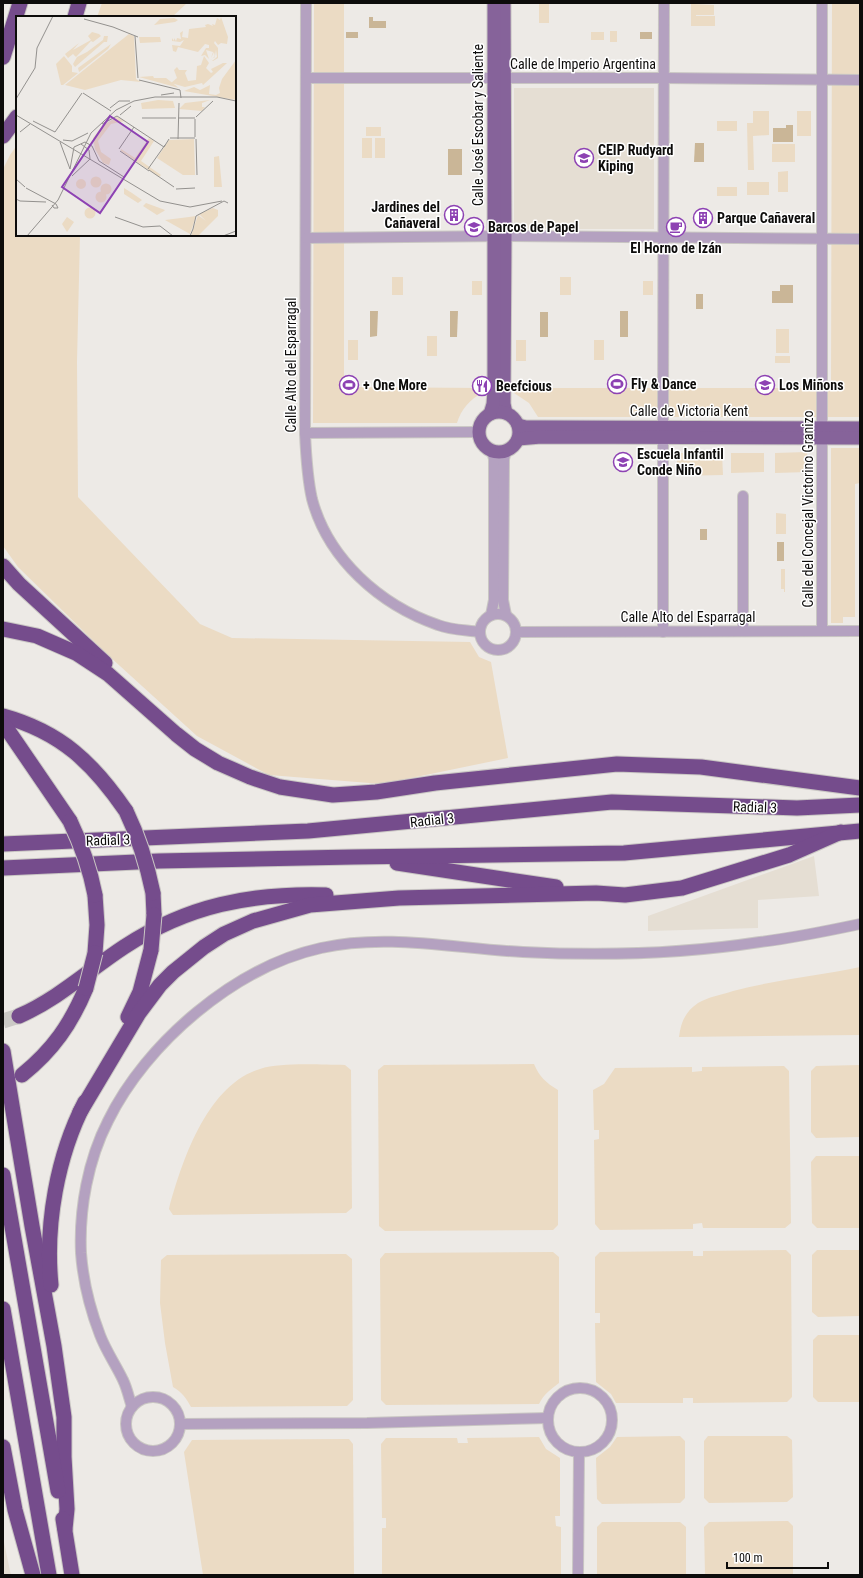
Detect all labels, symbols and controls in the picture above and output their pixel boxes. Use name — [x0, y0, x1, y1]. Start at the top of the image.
inset map — [16, 16, 236, 236]
street label: Calle José Escobar y Saliente — [470, 43, 486, 206]
street label: Calle de Imperio Argentina — [510, 56, 656, 72]
place label: CEIP Rudyard Kiping — [598, 142, 674, 174]
school or university icon: CEIP Rudyard Kiping — [573, 147, 595, 169]
place label: Jardines del Cañaveral — [371, 199, 440, 231]
building icon: Jardines del Cañaveral — [443, 204, 465, 226]
building icon: Parque Cañaveral — [692, 207, 714, 229]
place label: Parque Cañaveral — [717, 210, 815, 226]
school or university icon: Barcos de Papel — [463, 216, 485, 238]
cafe icon: El Horno de Izán — [665, 216, 687, 238]
place label: Barcos de Papel — [488, 219, 578, 235]
place label: El Horno de Izán — [630, 240, 722, 256]
street label: Calle Alto del Esparragal — [283, 297, 299, 433]
sports icon: Fly & Dance — [606, 373, 628, 395]
sports icon: + One More — [338, 374, 360, 396]
school or university icon: Los Miñons — [754, 374, 776, 396]
restaurant icon: Beefcious — [471, 375, 493, 397]
place label: Fly & Dance — [631, 376, 697, 392]
place label: + One More — [363, 377, 427, 393]
place label: Los Miñons — [779, 377, 844, 393]
place label: Beefcious — [496, 378, 552, 394]
street label: Calle de Victoria Kent — [630, 403, 748, 419]
street label: Calle del Concejal Victorino Granizo — [800, 411, 816, 607]
place label: Escuela Infantil Conde Niño — [637, 446, 724, 478]
school or university icon: Escuela Infantil Conde Niño — [612, 451, 634, 473]
street label: Calle Alto del Esparragal — [620, 609, 756, 625]
street label: Radial 3 — [733, 798, 777, 816]
street label: Radial 3 — [409, 810, 455, 830]
street label: Radial 3 — [86, 831, 130, 849]
scale bar — [727, 1544, 828, 1570]
text: 100 m — [733, 1551, 763, 1565]

